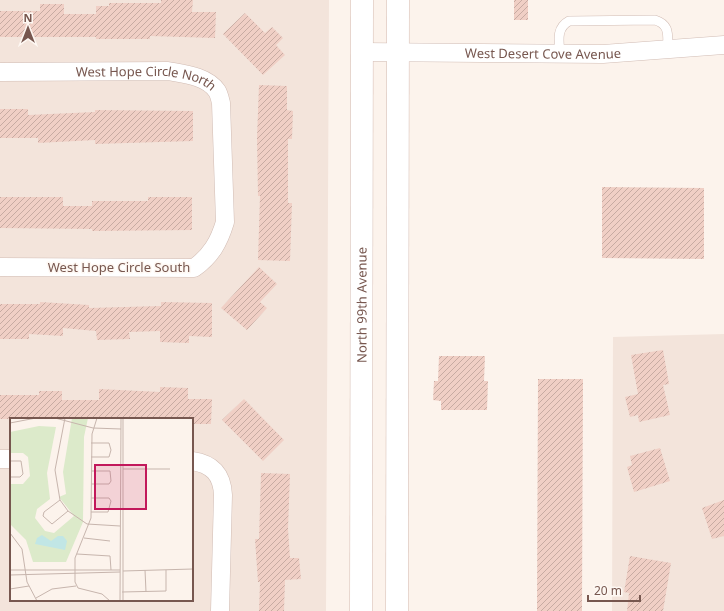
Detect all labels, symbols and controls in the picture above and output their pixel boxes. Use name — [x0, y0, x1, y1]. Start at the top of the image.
north arrow — [8, 8, 48, 48]
text: N — [24, 10, 32, 25]
street label: West Desert Cove Avenue — [465, 44, 622, 63]
street label: West Hope Circle North — [76, 62, 220, 94]
street label: North 99th Avenue — [352, 247, 371, 363]
street label: West Hope Circle South — [48, 258, 190, 276]
inset map — [10, 418, 193, 601]
scale bar — [588, 577, 640, 603]
text: 20 m — [594, 582, 622, 599]

